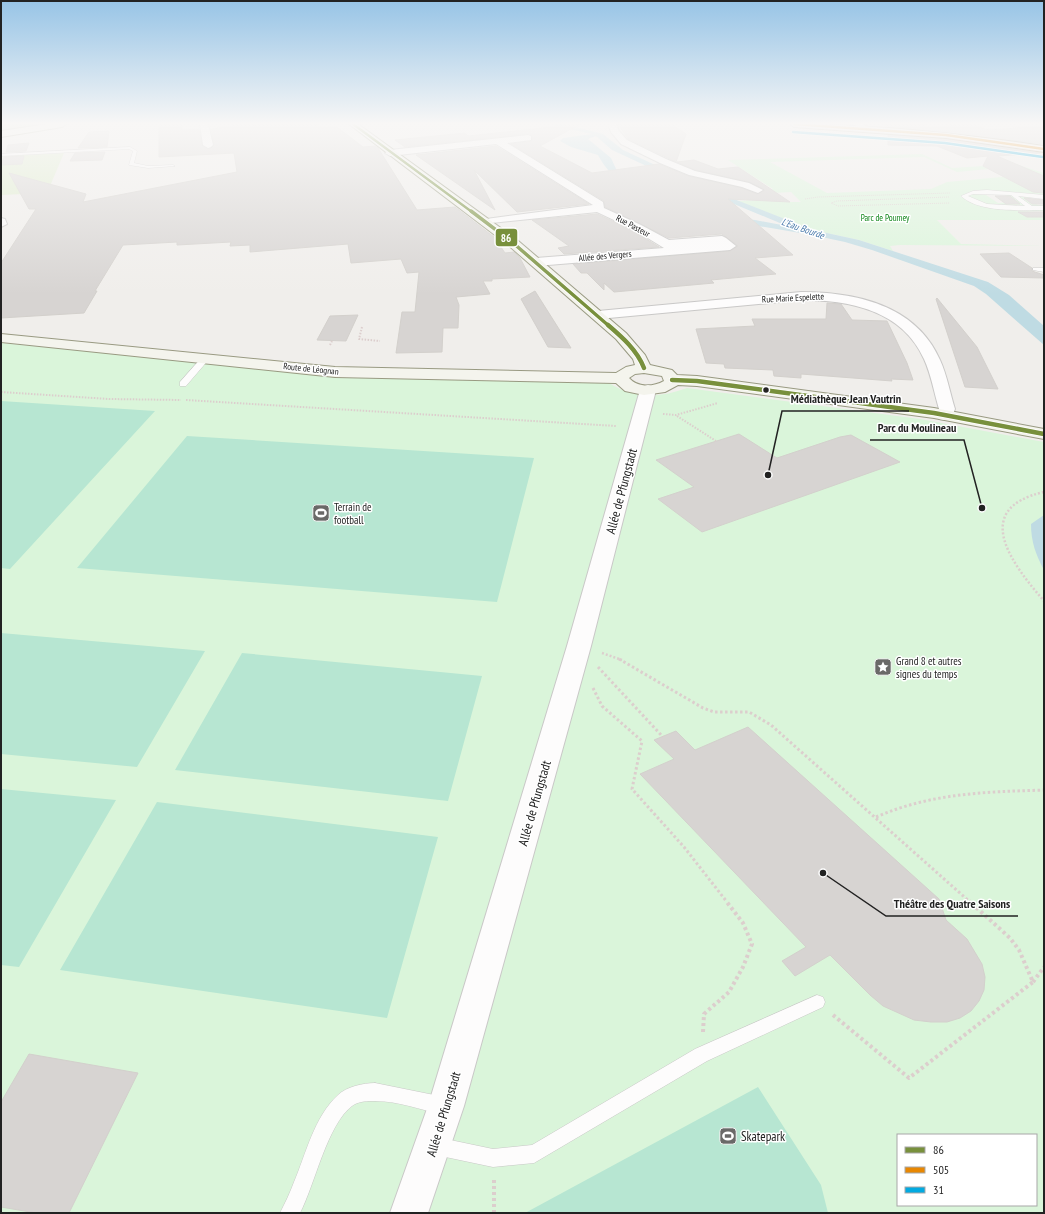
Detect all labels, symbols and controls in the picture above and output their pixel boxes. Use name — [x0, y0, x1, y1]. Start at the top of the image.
street label: Rue Pasteur — [614, 212, 653, 239]
park label: Parc de Poumey — [861, 212, 910, 223]
water label: L'Eau Bourde — [780, 215, 827, 242]
line badge: 86 — [495, 228, 518, 247]
text: 86 — [501, 231, 511, 245]
street label: Allée des Vergers — [578, 248, 632, 263]
street label: Rue Marie Espelette — [762, 290, 825, 305]
street label: Route de Léognan — [283, 360, 339, 377]
unlabelled marker — [761, 385, 771, 395]
callout: Médiathèque Jean Vautrin — [782, 387, 909, 411]
text: Médiathèque Jean Vautrin — [791, 391, 901, 406]
callout: Parc du Moulineau — [870, 416, 964, 440]
text: Parc du Moulineau — [878, 420, 956, 435]
street label: Allée de Pfungstadt — [602, 446, 641, 536]
place label: Terrain de football — [334, 500, 372, 527]
sports icon: Terrain de football — [311, 503, 331, 523]
place label: Grand 8 et autres signes du temps — [896, 654, 962, 681]
place icon: Grand 8 et autres signes du temps — [873, 657, 893, 677]
street label: Allée de Pfungstadt — [514, 758, 555, 848]
callout: Théâtre des Quatre Saisons — [886, 892, 1018, 916]
text: Théâtre des Quatre Saisons — [894, 896, 1010, 911]
street label: Allée de Pfungstadt — [422, 1069, 465, 1159]
sports icon: Skatepark — [718, 1126, 738, 1146]
place label: Skatepark — [741, 1128, 785, 1145]
legend — [897, 1134, 1037, 1206]
text: 86 — [933, 1142, 944, 1157]
text: 505 — [933, 1162, 949, 1177]
text: 31 — [933, 1182, 944, 1197]

